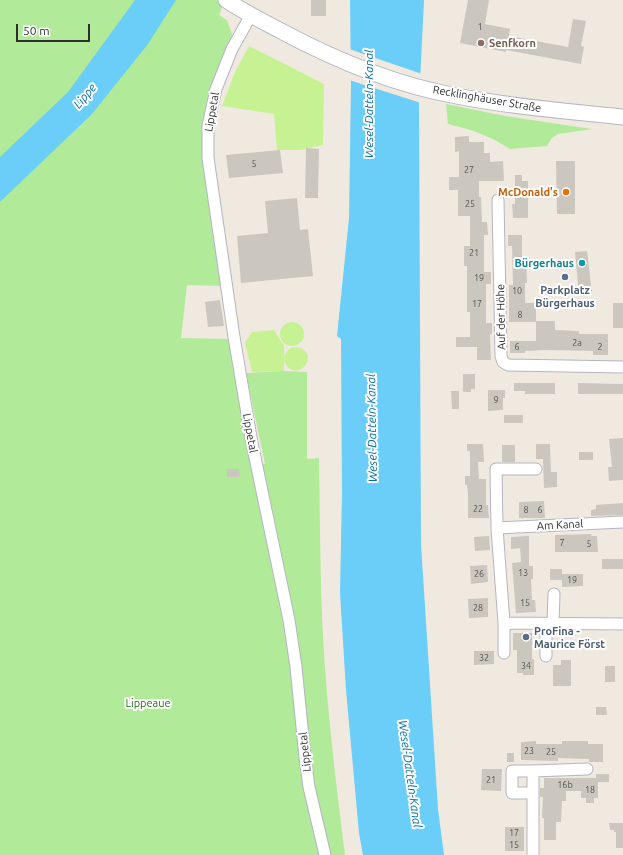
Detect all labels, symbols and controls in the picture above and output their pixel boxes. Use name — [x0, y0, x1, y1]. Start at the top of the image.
scale bar — [18, 16, 92, 42]
house number: 1 — [477, 22, 483, 32]
text: 50 m — [23, 24, 50, 37]
place label: Senfkorn — [489, 36, 536, 50]
marker: Senfkorn — [476, 38, 486, 48]
water label: Wesel-Datteln-Kanal — [362, 50, 376, 158]
water label: Lippe — [71, 81, 99, 111]
street label: Recklinghäuser Straße — [432, 83, 542, 115]
street label: Lippetal — [202, 91, 222, 133]
house number: 5 — [251, 159, 257, 169]
house number: 27 — [464, 165, 474, 175]
place label: McDonald's — [498, 185, 558, 199]
marker: McDonald's — [561, 187, 571, 197]
house number: 25 — [465, 199, 475, 209]
house number: 21 — [469, 248, 479, 258]
place label: Bürgerhaus — [514, 256, 574, 270]
marker: Bürgerhaus — [577, 258, 587, 268]
marker: Parkplatz Bürgerhaus — [560, 272, 570, 282]
house number: 19 — [474, 273, 484, 283]
place label: Parkplatz Bürgerhaus — [535, 283, 595, 309]
street label: Auf der Höhe — [494, 284, 508, 350]
house number: 10 — [512, 286, 522, 296]
house number: 17 — [472, 299, 482, 309]
house number: 8 — [517, 310, 523, 320]
house number: 2a — [572, 338, 582, 348]
house number: 6 — [514, 342, 520, 352]
house number: 2 — [597, 342, 603, 352]
water label: Wesel-Datteln-Kanal — [364, 374, 380, 482]
house number: 9 — [493, 395, 499, 405]
street label: Lippetal — [240, 412, 260, 454]
house number: 22 — [473, 504, 483, 514]
house number: 8 — [523, 505, 529, 515]
house number: 6 — [537, 505, 543, 515]
street label: Am Kanal — [537, 517, 583, 533]
house number: 7 — [559, 538, 565, 548]
house number: 5 — [586, 539, 592, 549]
house number: 13 — [518, 568, 528, 578]
house number: 26 — [474, 569, 484, 579]
house number: 19 — [567, 575, 577, 585]
house number: 15 — [520, 598, 530, 608]
house number: 28 — [473, 603, 483, 613]
place label: ProFina - Maurice Först — [534, 624, 605, 650]
marker: ProFina - Maurice Först — [521, 632, 531, 642]
house number: 32 — [479, 653, 489, 663]
house number: 34 — [521, 661, 531, 671]
park label: Lippeaue — [125, 696, 171, 710]
water label: Wesel-Datteln-Kanal — [395, 719, 425, 829]
street label: Lippetal — [296, 731, 314, 773]
house number: 23 — [524, 746, 534, 756]
house number: 25 — [546, 747, 556, 757]
house number: 21 — [486, 775, 496, 785]
house number: 16b — [557, 780, 573, 790]
house number: 18 — [585, 785, 595, 795]
house number: 17 — [509, 828, 519, 838]
house number: 15 — [509, 840, 519, 850]

